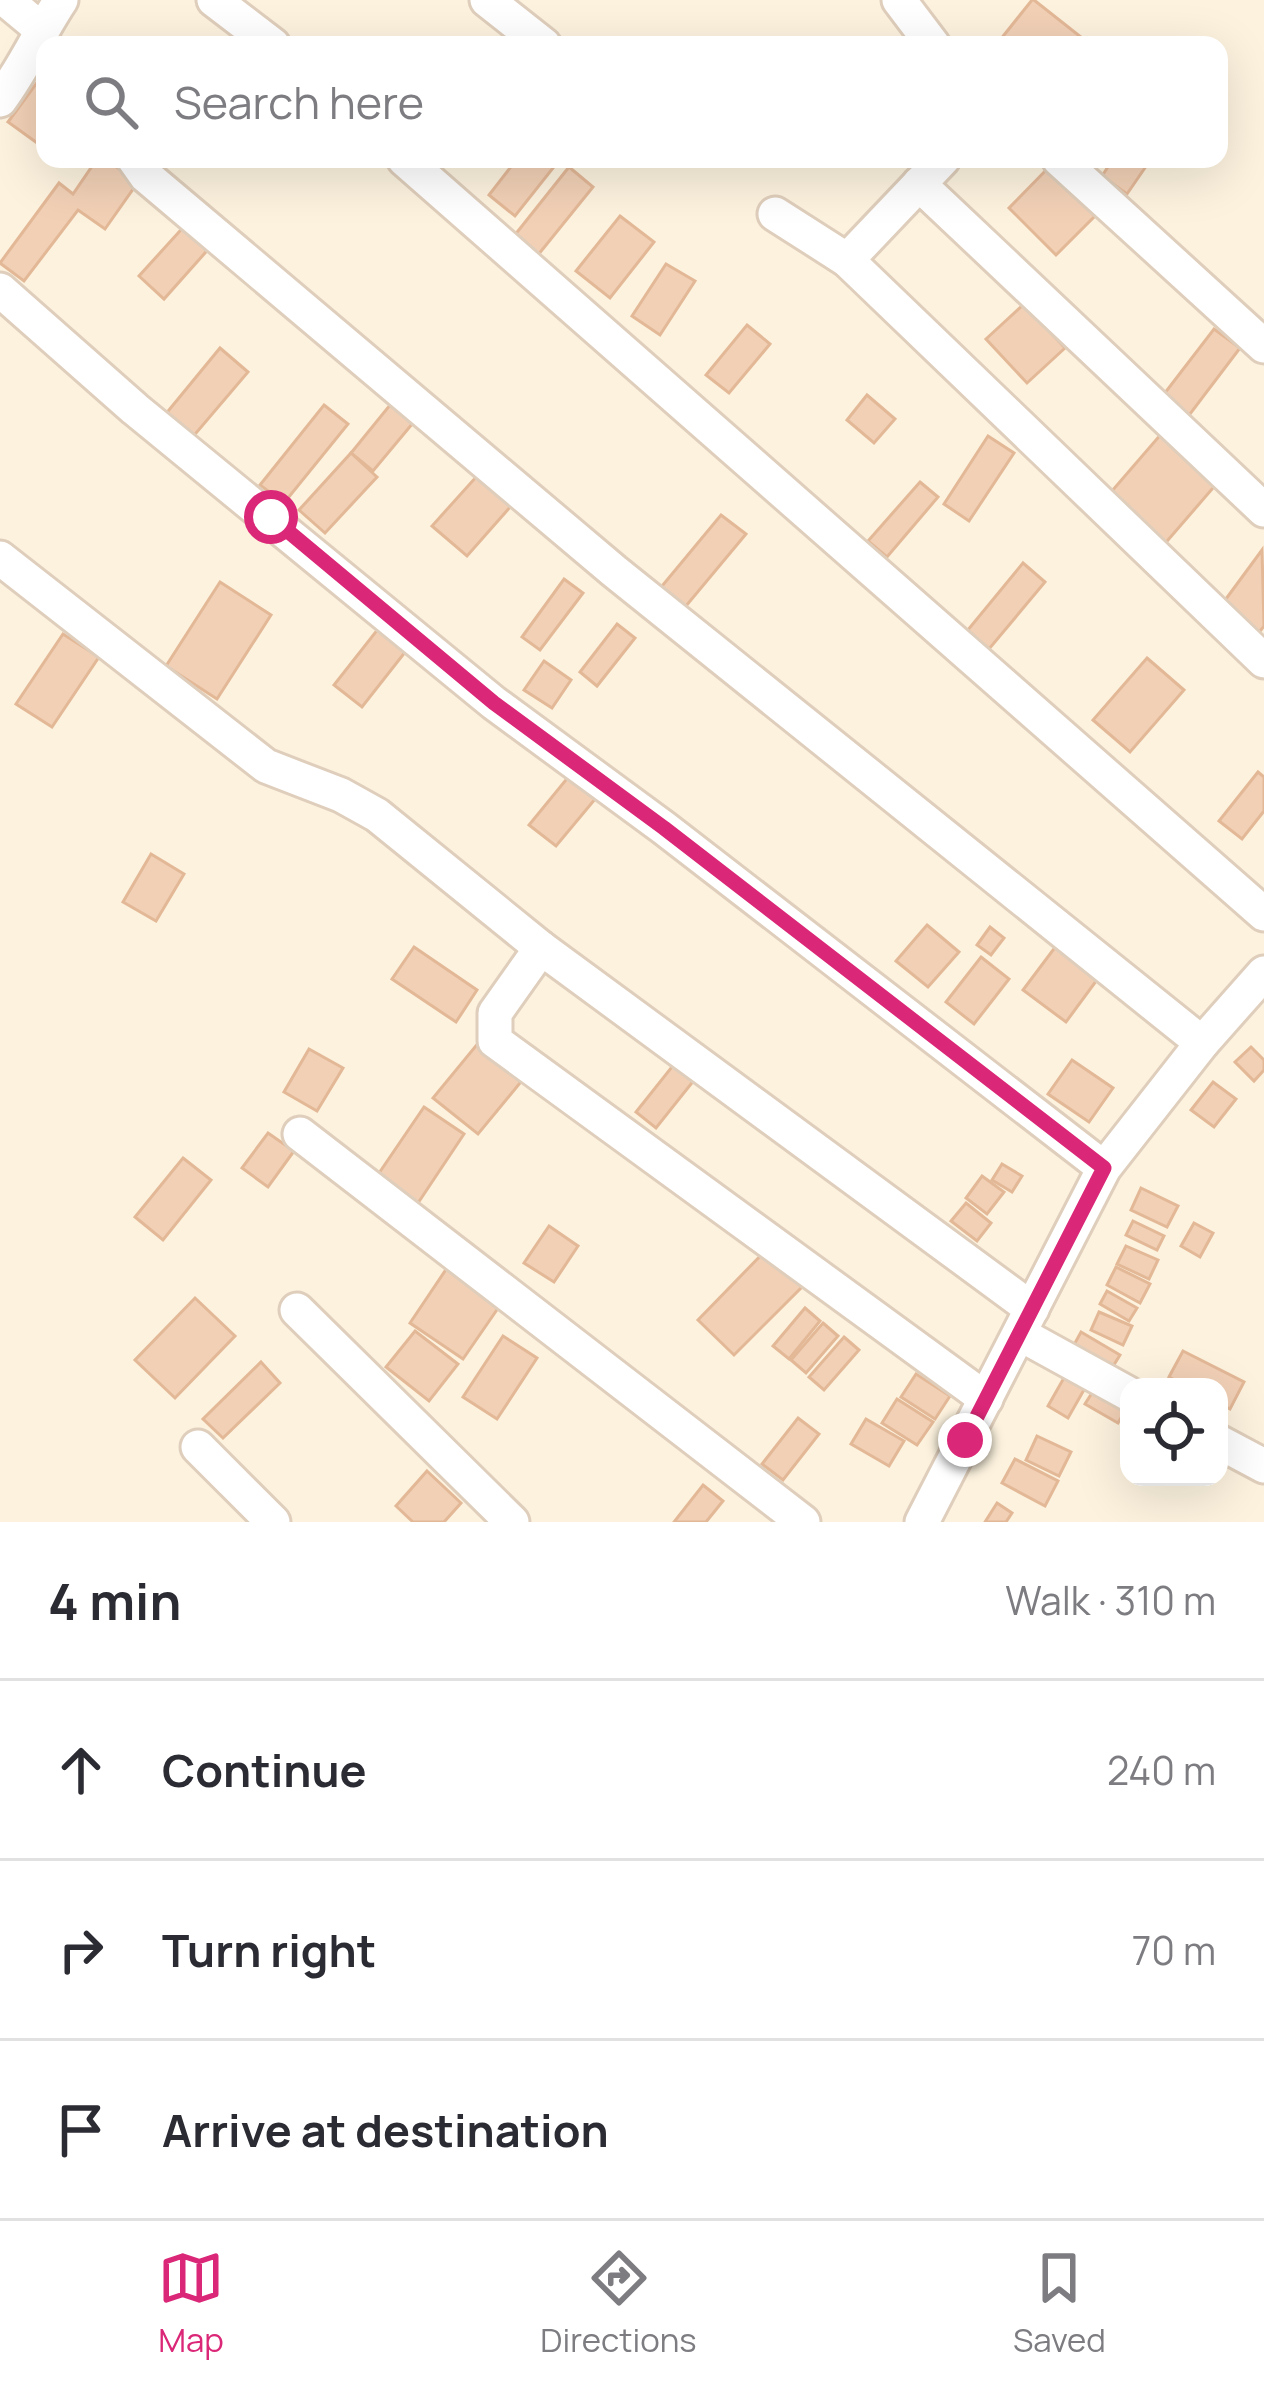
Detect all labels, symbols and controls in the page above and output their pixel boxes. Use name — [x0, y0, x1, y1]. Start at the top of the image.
search box — [36, 36, 1228, 168]
icon: search — [78, 69, 144, 135]
text: Search here — [174, 71, 424, 133]
route start — [244, 490, 298, 544]
map controls — [1120, 1378, 1228, 1486]
button: locate — [1120, 1378, 1228, 1486]
route end — [938, 1413, 992, 1467]
text: 4 min — [48, 1566, 181, 1635]
text: Walk · 310 m — [1005, 1573, 1216, 1627]
icon: ahead — [48, 1737, 114, 1803]
text: Continue — [162, 1739, 367, 1801]
text: 240 m — [1107, 1743, 1216, 1797]
icon: right — [48, 1917, 114, 1983]
text: Turn right — [162, 1919, 376, 1981]
text: 70 m — [1132, 1923, 1216, 1977]
icon: arrive — [48, 2097, 114, 2163]
text: Arrive at destination — [162, 2099, 609, 2161]
tab: Map — [158, 2245, 224, 2362]
tab: Directions — [540, 2245, 697, 2362]
tab: Saved — [1013, 2245, 1106, 2362]

